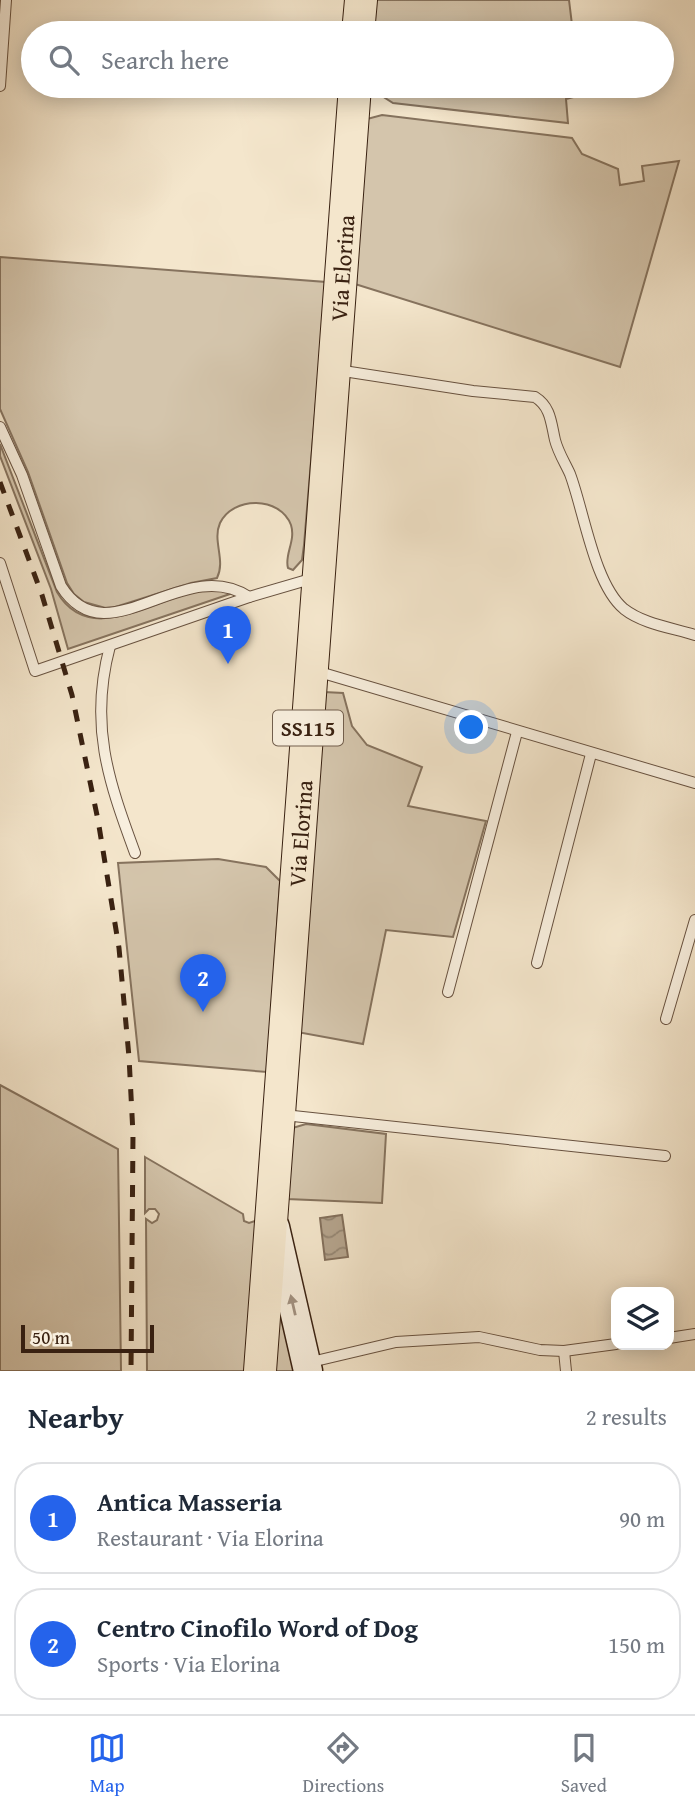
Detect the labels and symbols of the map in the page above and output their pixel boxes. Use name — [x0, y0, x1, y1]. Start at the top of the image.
street label: Via Elorina — [321, 213, 362, 323]
pin: 1 — [205, 606, 251, 664]
road number: SS115 — [273, 710, 343, 746]
your location — [454, 710, 488, 744]
street label: Via Elorina — [279, 779, 320, 888]
pin: 2 — [180, 954, 226, 1012]
one-way arrow — [287, 1294, 298, 1316]
scale bar — [21, 1322, 154, 1354]

